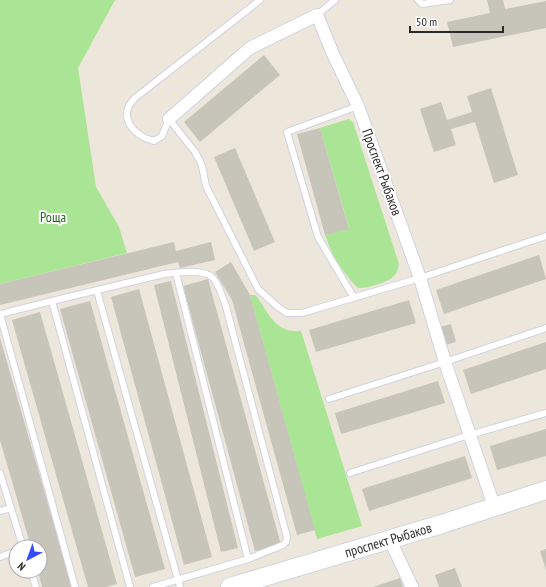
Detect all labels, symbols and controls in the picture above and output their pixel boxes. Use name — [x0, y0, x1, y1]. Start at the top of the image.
scale bar — [410, 8, 503, 34]
text: 50 m — [416, 14, 437, 29]
street label: Проспект Рыбаков — [358, 126, 406, 218]
park label: Роща — [40, 208, 66, 226]
street label: проспект Рыбаков — [343, 518, 434, 561]
north arrow — [8, 539, 48, 579]
text: N — [15, 559, 28, 574]

